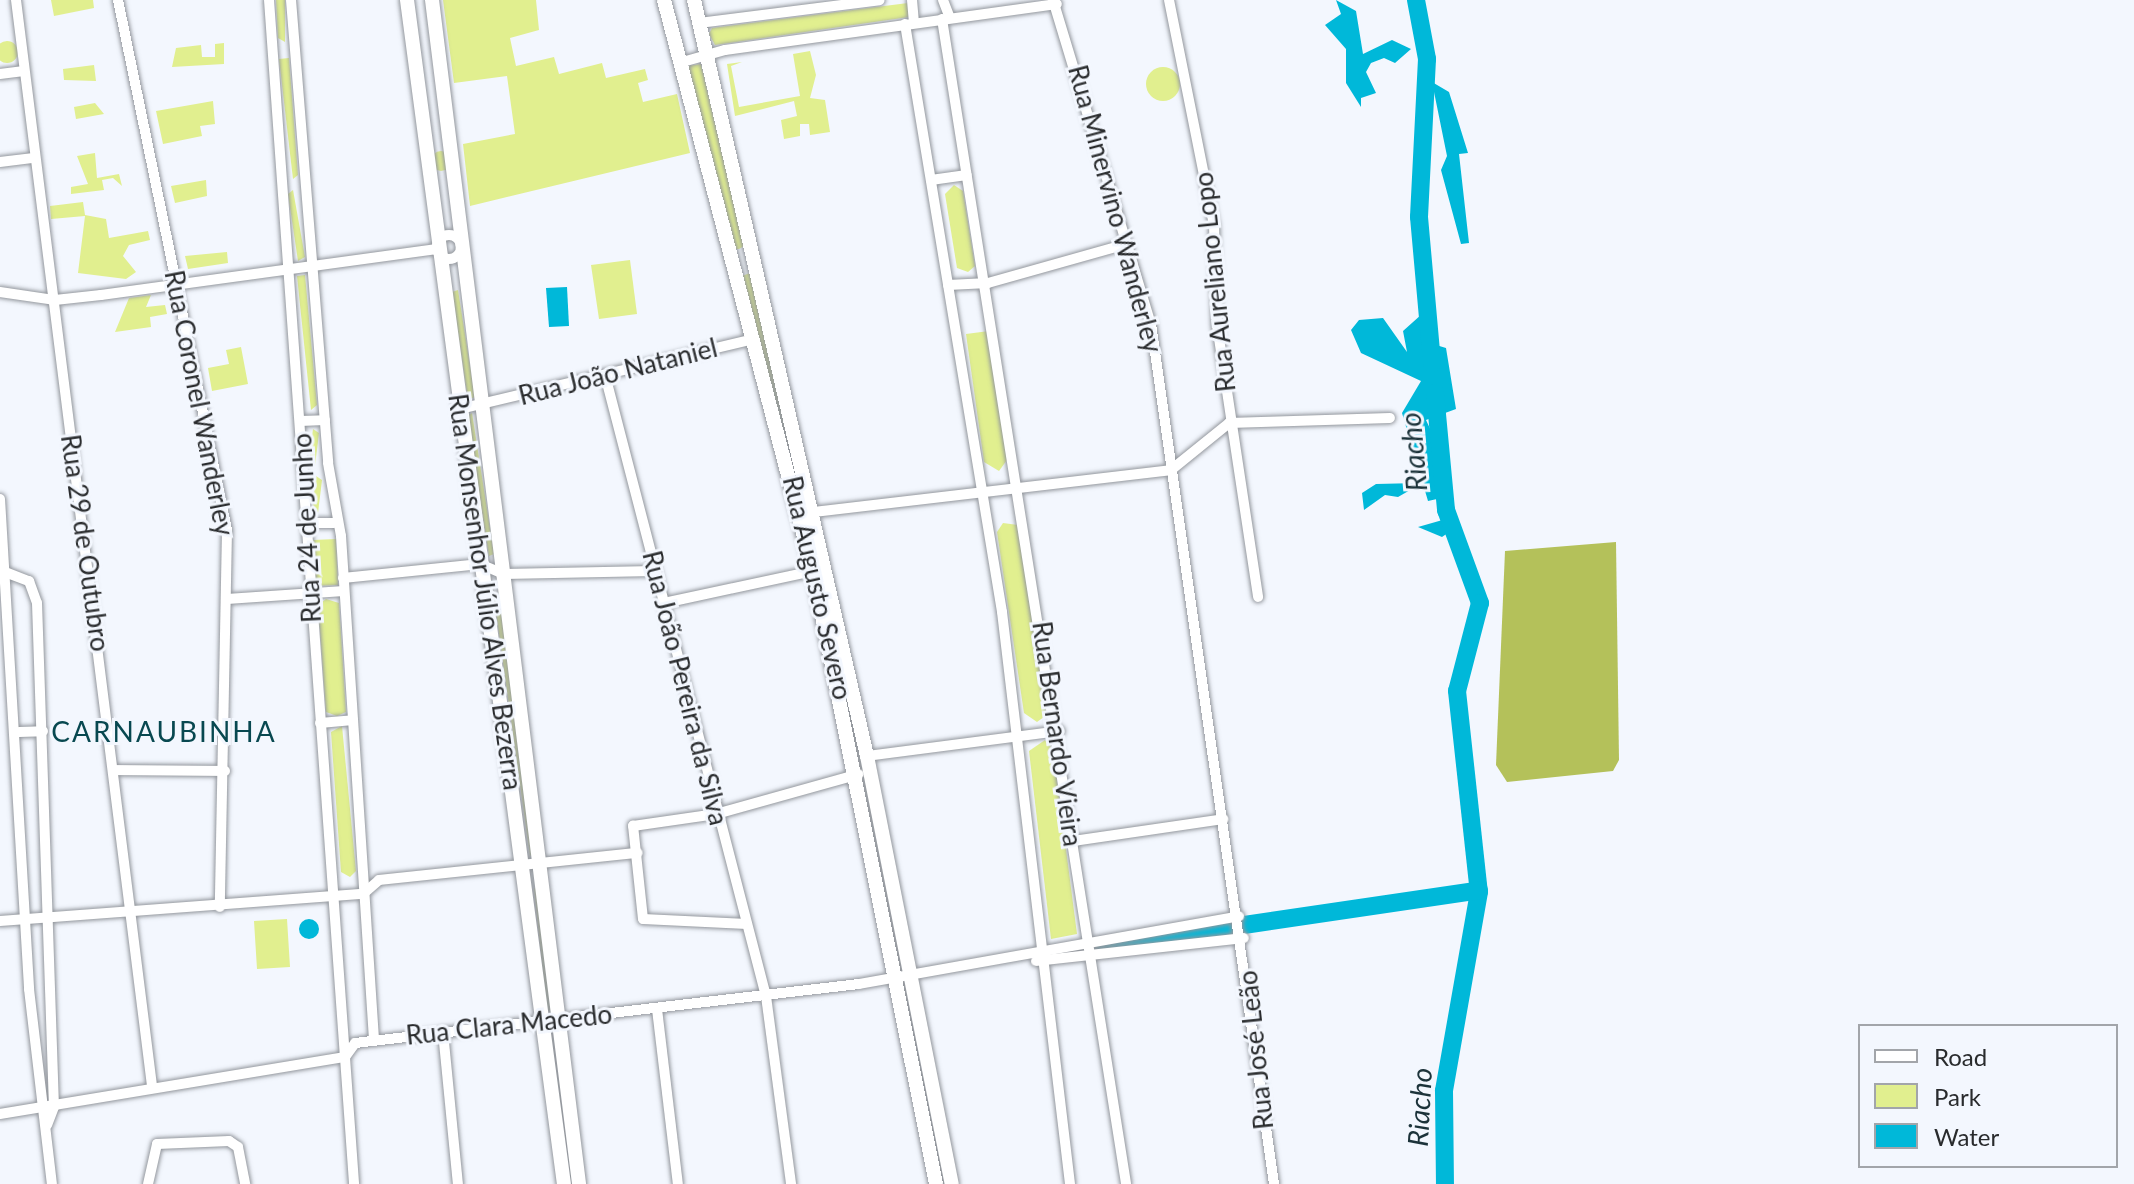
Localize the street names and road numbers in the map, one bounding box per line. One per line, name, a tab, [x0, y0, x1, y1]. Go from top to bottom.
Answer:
street label: Rua Minervino Wanderley	[1062, 62, 1168, 356]
street label: Rua Aureliano Lopo	[1188, 170, 1242, 394]
street label: Rua Coronel Wanderley	[158, 268, 240, 538]
street label: Rua João Nataniel	[515, 332, 721, 412]
street label: Rua Monsenhor Júlio Alves Bezerra	[442, 391, 528, 793]
street label: Rua 24 de Junho	[286, 432, 328, 624]
street label: Rua 29 de Outubro	[54, 433, 116, 653]
street label: Rua Augusto Severo	[776, 473, 858, 703]
street label: Rua João Pereira da Silva	[636, 547, 734, 829]
street label: Rua Bernardo Vieira	[1026, 619, 1088, 849]
street label: Rua José Leão	[1232, 969, 1280, 1131]
street label: Rua Clara Macedo	[404, 999, 614, 1051]

